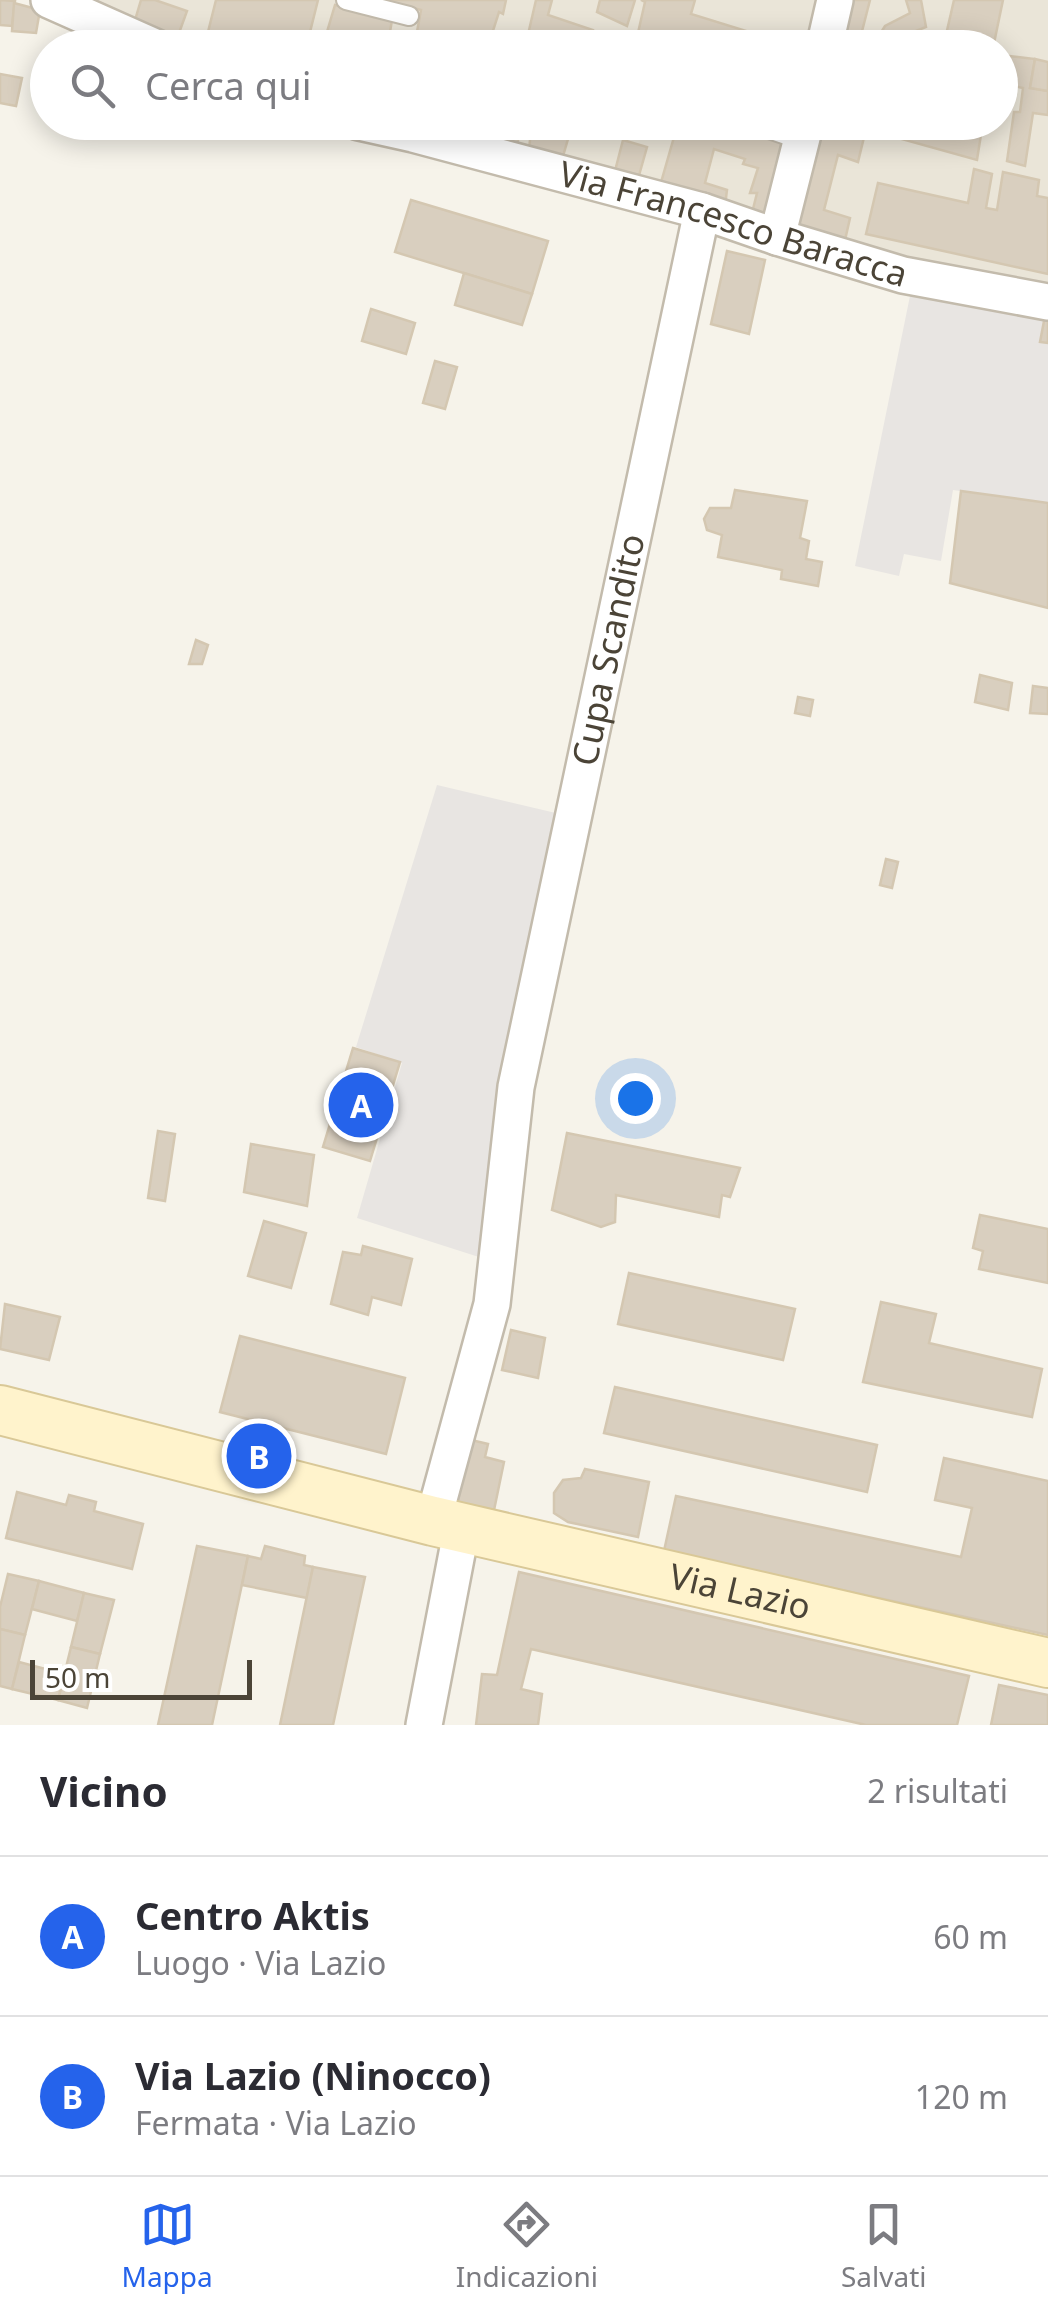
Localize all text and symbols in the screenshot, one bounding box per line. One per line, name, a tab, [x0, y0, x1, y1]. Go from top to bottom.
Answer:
search box	[30, 30, 1018, 140]
icon: search	[65, 58, 120, 113]
text: Cerca qui	[145, 59, 311, 111]
street label: Via Francesco Baracca	[554, 149, 913, 297]
street label: Cupa Scandito	[560, 529, 655, 770]
pin: A	[328, 1068, 394, 1142]
your location	[610, 1073, 661, 1124]
pin: B	[226, 1418, 292, 1494]
street label: Via Lazio	[665, 1551, 815, 1629]
scale bar	[30, 1655, 252, 1700]
text: 50 m	[45, 1658, 111, 1696]
text: Vicino	[40, 1762, 168, 1819]
text: 2 risultati	[867, 1769, 1008, 1812]
text: Centro Aktis	[135, 1889, 370, 1941]
text: A	[61, 1915, 84, 1958]
text: 60 m	[933, 1915, 1008, 1958]
text: Luogo · Via Lazio	[135, 1941, 386, 1984]
text: Via Lazio (Ninocco)	[135, 2049, 491, 2101]
text: B	[62, 2075, 83, 2118]
text: 120 m	[915, 2075, 1008, 2118]
text: Fermata · Via Lazio	[135, 2101, 417, 2144]
tab: Mappa	[121, 2197, 213, 2295]
tab: Indicazioni	[456, 2197, 598, 2295]
tab: Salvati	[841, 2197, 927, 2295]

